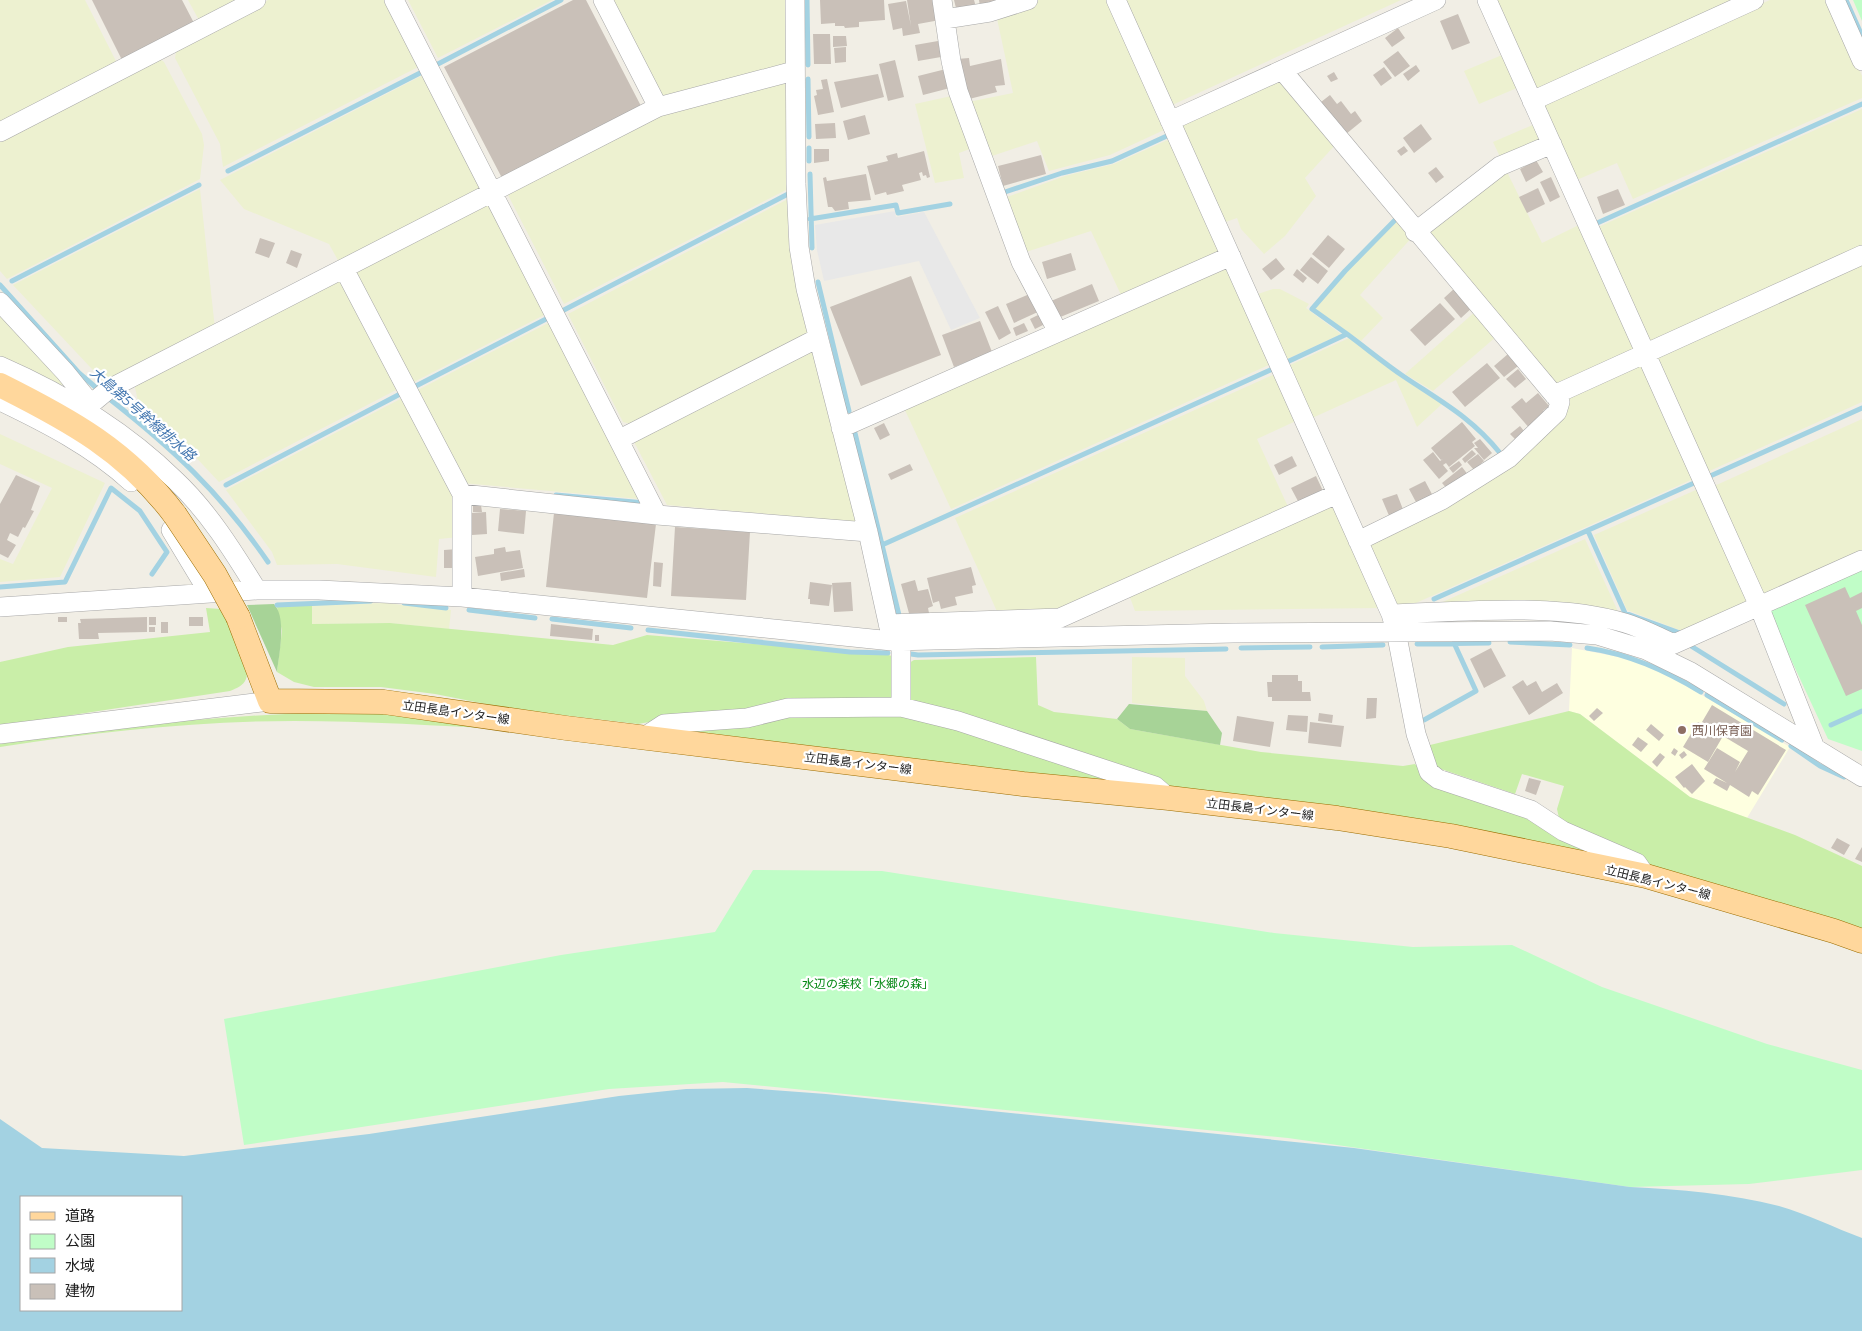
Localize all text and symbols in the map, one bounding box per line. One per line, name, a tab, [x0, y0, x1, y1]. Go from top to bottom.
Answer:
water label: 大島第5号幹線排水路	[87, 363, 200, 465]
street label: 立田長島インター線	[401, 697, 511, 727]
place label: 西川保育園	[1692, 723, 1752, 738]
marker: 西川保育園	[1676, 724, 1688, 736]
street label: 立田長島インター線	[803, 749, 913, 777]
street label: 立田長島インター線	[1205, 795, 1315, 823]
street label: 立田長島インター線	[1604, 862, 1712, 902]
park label: 水辺の楽校「水郷の森」	[802, 976, 934, 991]
legend	[20, 1196, 182, 1311]
text: 道路	[65, 1206, 95, 1225]
text: 公園	[65, 1231, 95, 1250]
text: 水域	[65, 1256, 95, 1275]
text: 建物	[65, 1281, 95, 1300]

